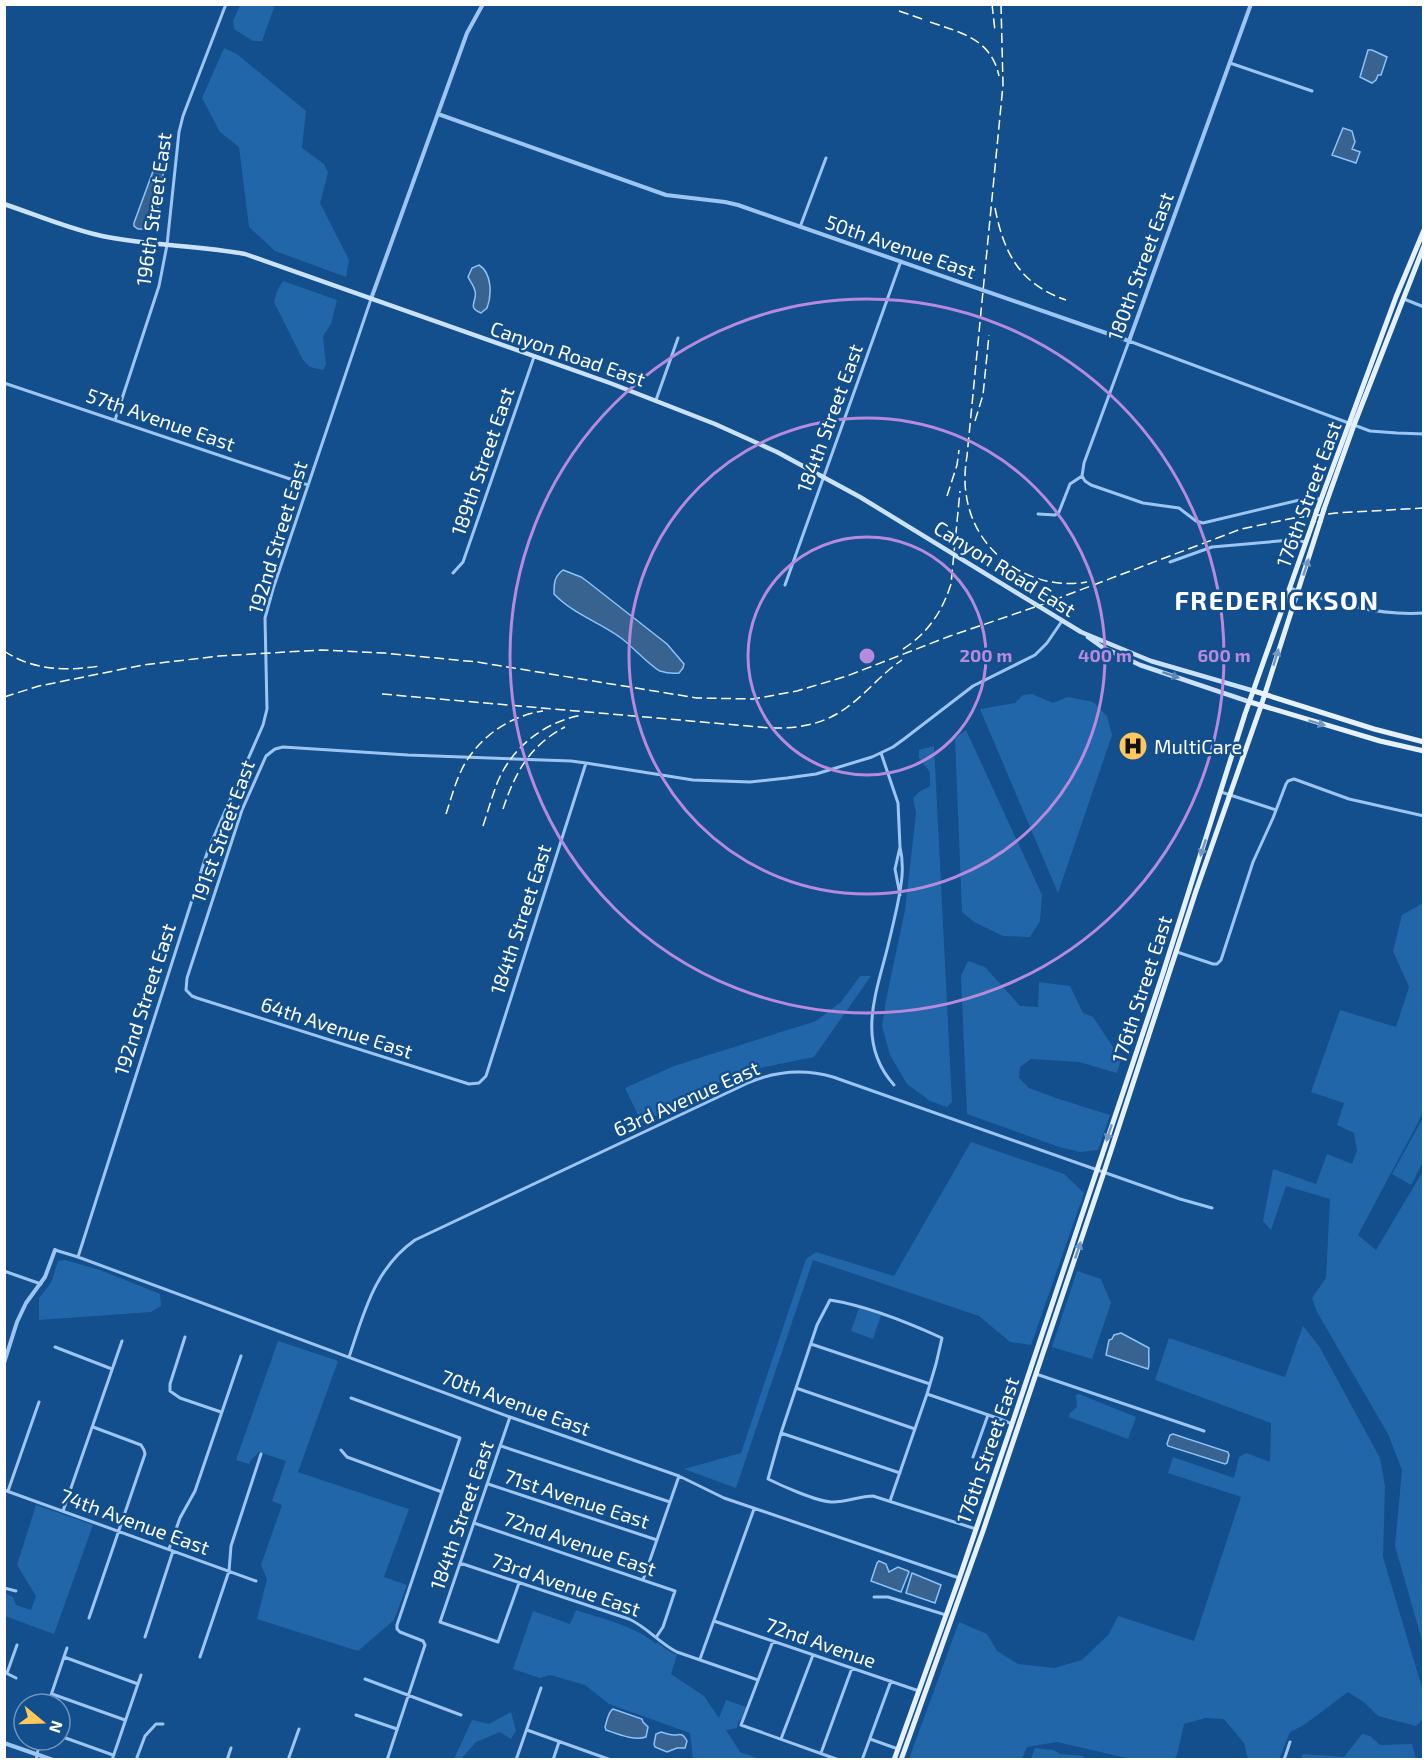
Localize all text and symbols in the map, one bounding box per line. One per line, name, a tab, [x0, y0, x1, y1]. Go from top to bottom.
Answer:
street label: 196th Street East	[130, 130, 176, 287]
street label: 180th Street East	[1102, 188, 1178, 343]
street label: 50th Avenue East	[823, 209, 980, 283]
street label: Canyon Road East	[487, 315, 649, 391]
street label: 184th Street East	[791, 340, 867, 495]
street label: 57th Avenue East	[84, 382, 239, 456]
street label: 189th Street East	[445, 383, 519, 538]
street label: 176th Street East	[1271, 417, 1346, 570]
street label: 192nd Street East	[242, 457, 312, 616]
street label: Canyon Road East	[930, 515, 1081, 621]
one-way arrow	[1301, 558, 1311, 576]
district label: FREDERICKSON	[1174, 584, 1380, 615]
text: 200 m	[960, 644, 1012, 666]
text: 400 m	[1078, 644, 1132, 666]
text: 600 m	[1197, 644, 1251, 666]
centre of rings	[857, 646, 877, 666]
one-way arrow	[1272, 648, 1281, 666]
one-way arrow	[1162, 671, 1180, 681]
one-way arrow	[1308, 719, 1326, 728]
hospital icon: MultiCare	[1117, 730, 1149, 762]
place label: MultiCare	[1154, 734, 1242, 758]
street label: 191st Street East	[185, 756, 259, 905]
one-way arrow	[1198, 839, 1207, 857]
street label: 184th Street East	[484, 841, 556, 997]
street label: 176th Street East	[1106, 912, 1176, 1066]
street label: 192nd Street East	[108, 920, 180, 1078]
street label: 64th Avenue East	[258, 991, 416, 1063]
street label: 63rd Avenue East	[609, 1055, 763, 1141]
one-way arrow	[1104, 1124, 1114, 1142]
one-way arrow	[1074, 1241, 1083, 1259]
street label: 70th Avenue East	[438, 1364, 594, 1440]
street label: 176th Street East	[951, 1373, 1023, 1526]
street label: 184th Street East	[424, 1437, 498, 1593]
street label: 71st Avenue East	[501, 1463, 653, 1533]
street label: 74th Avenue East	[57, 1483, 213, 1559]
street label: 72nd Avenue East	[500, 1506, 660, 1581]
street label: 73rd Avenue East	[488, 1547, 644, 1621]
street label: 72nd Avenue	[762, 1612, 880, 1672]
north arrow	[12, 1692, 72, 1752]
text: N	[46, 1718, 68, 1736]

